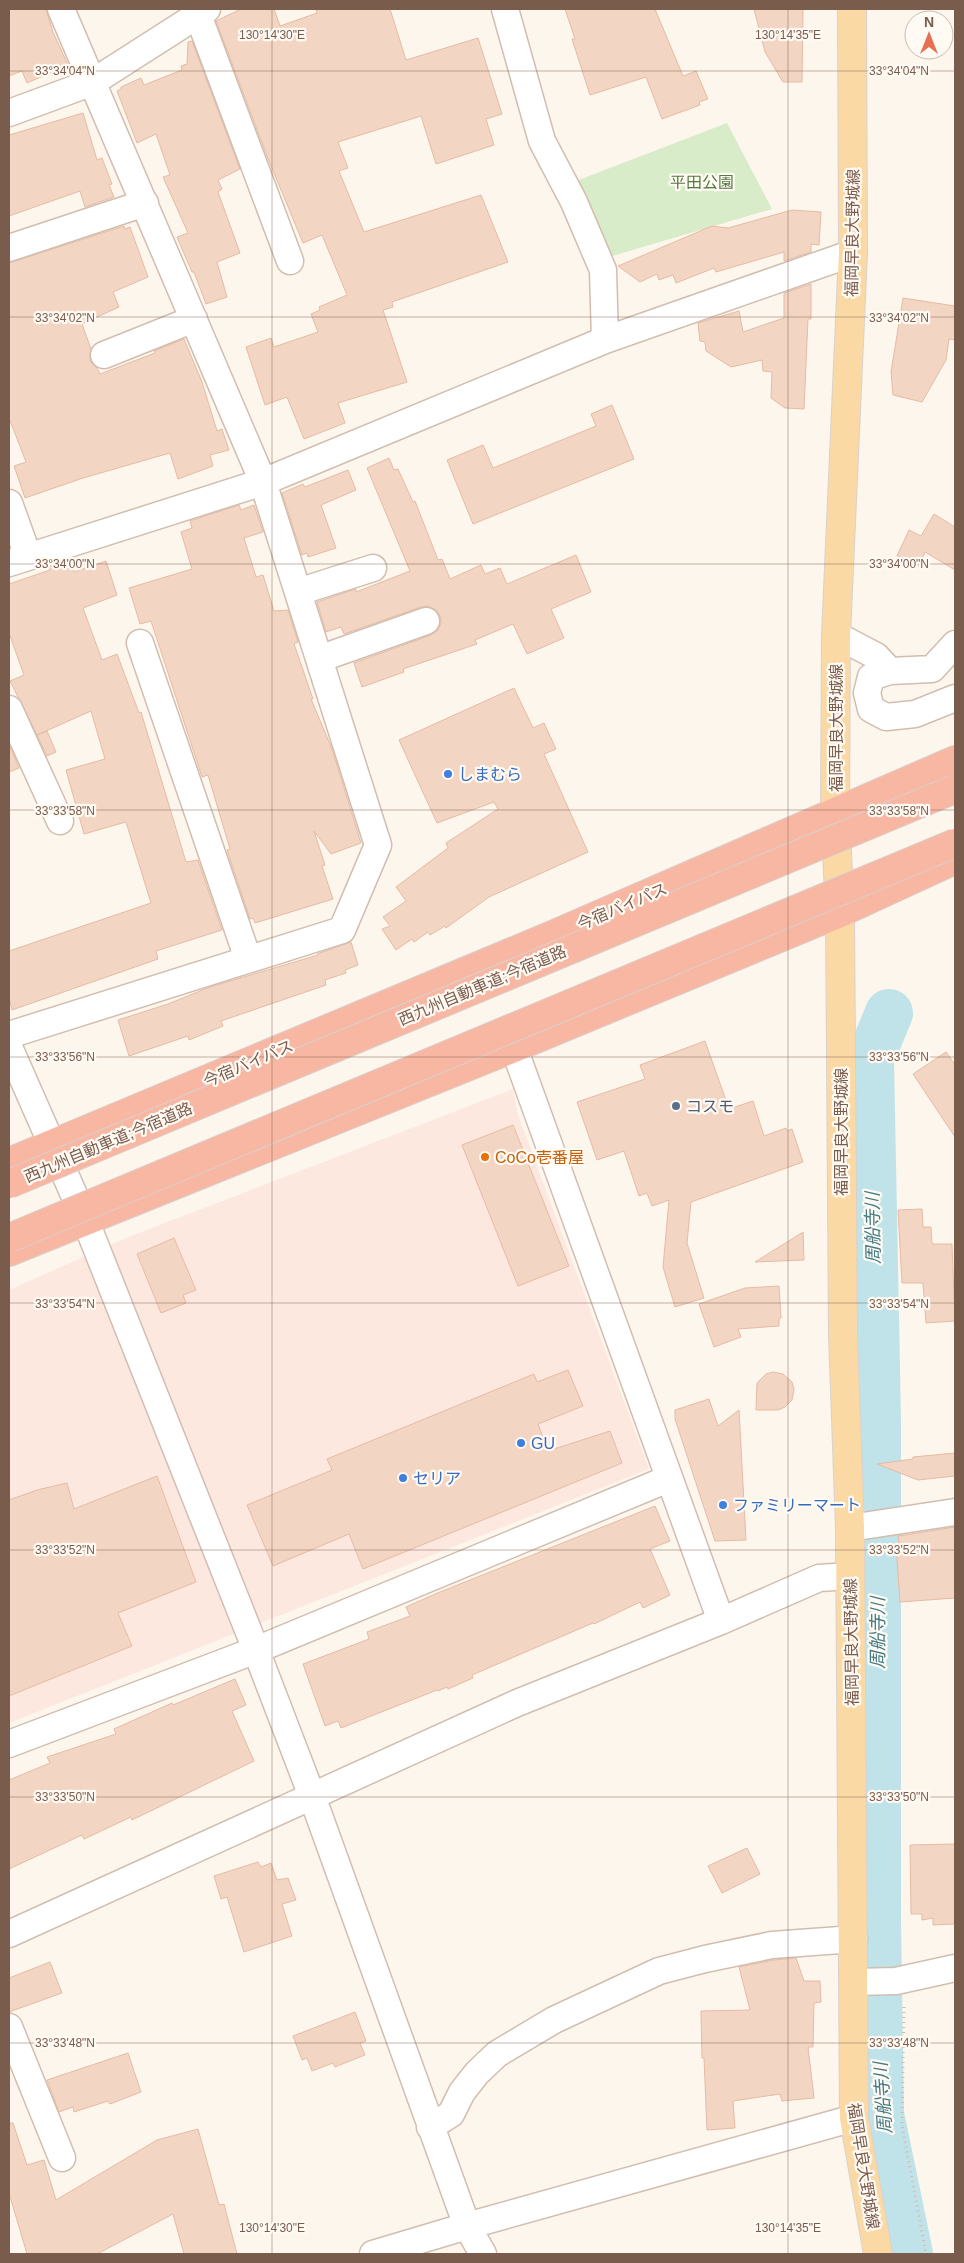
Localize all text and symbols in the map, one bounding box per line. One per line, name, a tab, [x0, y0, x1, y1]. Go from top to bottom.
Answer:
north arrow	[904, 10, 954, 60]
text: N	[924, 14, 934, 30]
text: 130°14'30"E	[239, 28, 305, 42]
text: 130°14'35"E	[755, 28, 821, 42]
text: 33°34'04"N	[35, 64, 95, 78]
text: 33°34'04"N	[869, 64, 929, 78]
street label: 福岡早良大野城線	[843, 169, 862, 297]
park label: 平田公園	[670, 174, 734, 191]
text: 33°34'02"N	[35, 311, 95, 325]
text: 33°34'02"N	[869, 311, 929, 325]
text: 33°34'00"N	[35, 557, 95, 571]
text: 33°34'00"N	[869, 557, 929, 571]
street label: 福岡早良大野城線	[828, 664, 845, 792]
place label: しまむら	[458, 766, 522, 783]
marker: しまむら	[442, 768, 454, 780]
text: 33°33'58"N	[35, 804, 95, 818]
text: 33°33'58"N	[869, 804, 929, 818]
street label: 今宿バイパス	[575, 880, 670, 933]
street label: 西九州自動車道;今宿道路	[396, 942, 569, 1029]
street label: 今宿バイパス	[201, 1037, 296, 1090]
text: 33°33'56"N	[35, 1050, 95, 1064]
text: 33°33'56"N	[869, 1050, 929, 1064]
street label: 福岡早良大野城線	[833, 1068, 850, 1196]
place label: コスモ	[686, 1098, 734, 1115]
street label: 西九州自動車道;今宿道路	[22, 1099, 195, 1186]
marker: コスモ	[670, 1100, 682, 1112]
place label: CoCo壱番屋	[495, 1149, 584, 1166]
marker: CoCo壱番屋	[479, 1151, 491, 1163]
water label: 周船寺川	[862, 1190, 884, 1264]
text: 33°33'54"N	[35, 1297, 95, 1311]
text: 33°33'54"N	[869, 1297, 929, 1311]
place label: GU	[531, 1435, 555, 1452]
marker: GU	[515, 1437, 527, 1449]
place label: セリア	[413, 1470, 461, 1487]
marker: セリア	[397, 1472, 409, 1484]
place label: ファミリーマート	[733, 1497, 861, 1514]
marker: ファミリーマート	[717, 1499, 729, 1511]
text: 33°33'52"N	[35, 1543, 95, 1557]
text: 33°33'52"N	[869, 1543, 929, 1557]
street label: 福岡早良大野城線	[842, 1578, 861, 1706]
water label: 周船寺川	[868, 1595, 888, 1669]
text: 33°33'50"N	[35, 1790, 95, 1804]
text: 33°33'50"N	[869, 1790, 929, 1804]
text: 33°33'48"N	[35, 2036, 95, 2050]
text: 33°33'48"N	[869, 2036, 929, 2050]
water label: 周船寺川	[870, 2059, 895, 2135]
street label: 福岡早良大野城線	[845, 2102, 882, 2231]
text: 130°14'30"E	[239, 2221, 305, 2235]
text: 130°14'35"E	[755, 2221, 821, 2235]

